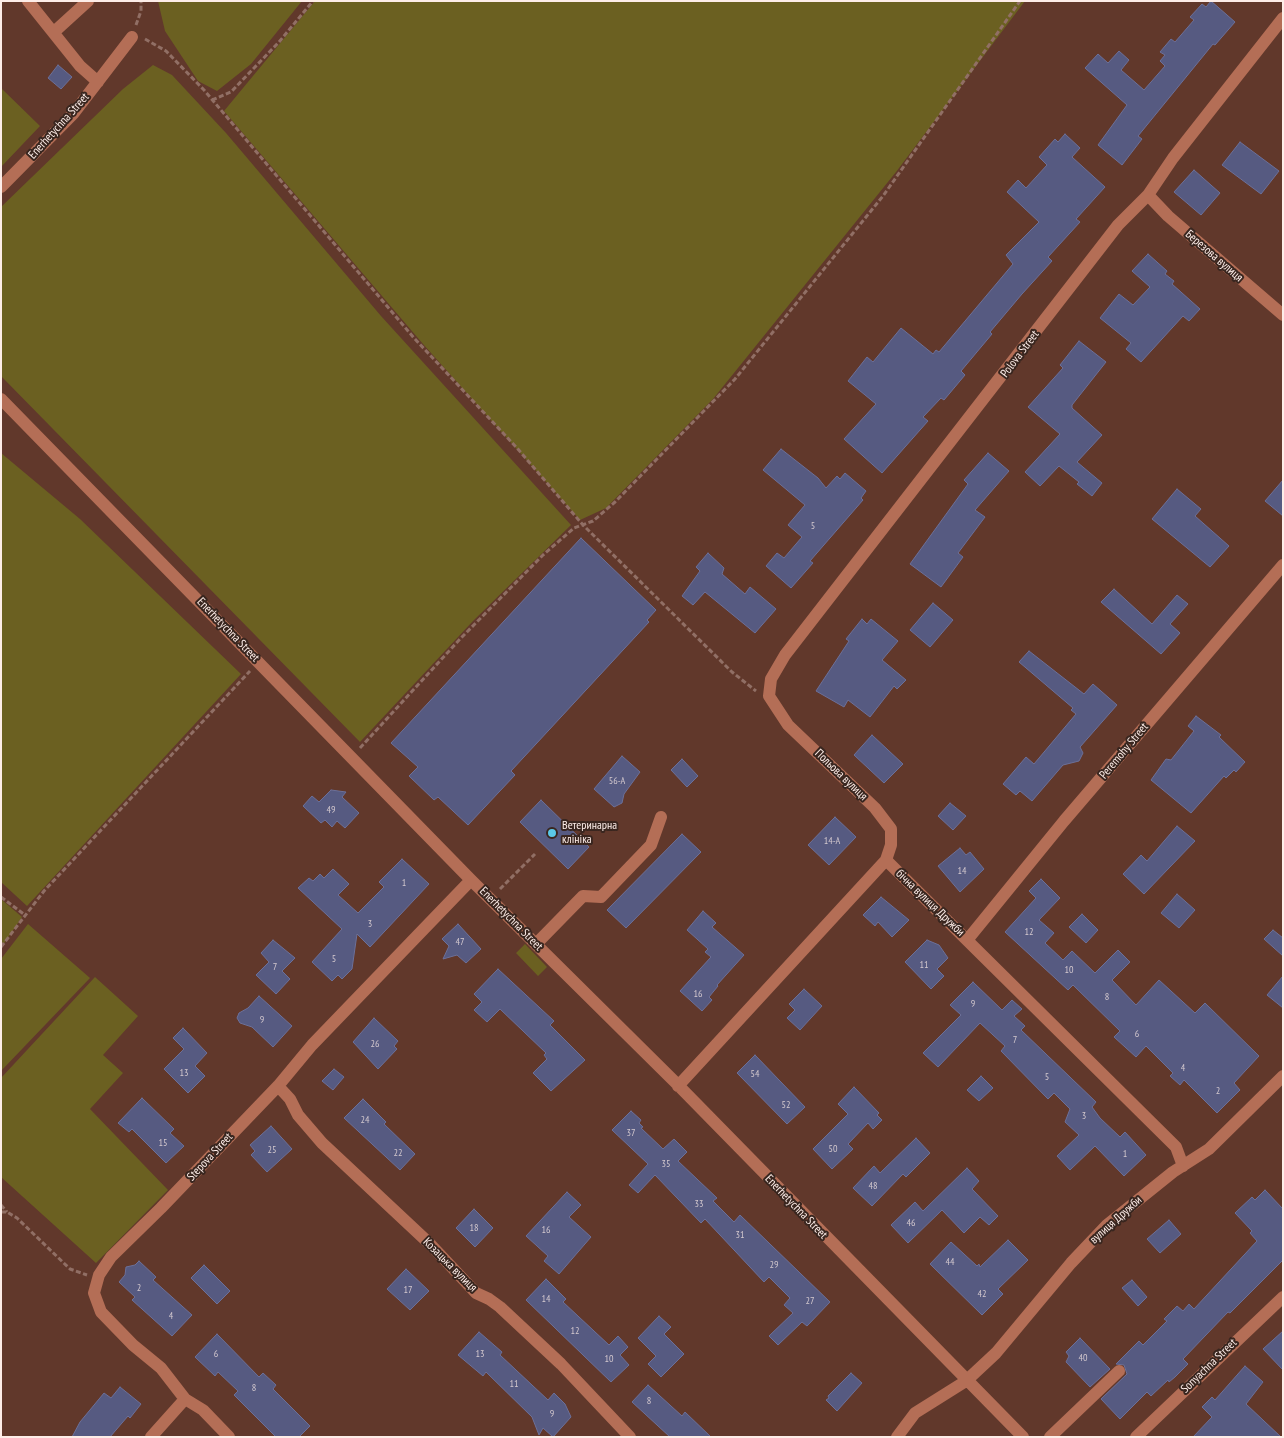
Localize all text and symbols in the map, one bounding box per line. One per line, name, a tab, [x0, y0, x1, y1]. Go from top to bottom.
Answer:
street label: Enerhetychna Street	[26, 90, 92, 162]
street label: Березова вулиця	[1182, 227, 1246, 285]
street label: Polova Street	[998, 328, 1042, 380]
house number: 5	[811, 520, 815, 532]
street label: Enerhetychna Street	[194, 595, 262, 665]
street label: Peremohy Street	[1096, 720, 1152, 782]
street label: Польова вулиця	[812, 746, 870, 804]
house number: 56-А	[609, 775, 625, 787]
house number: 49	[327, 804, 335, 816]
place label: Ветеринарна клініка	[562, 819, 617, 847]
marker: Ветеринарна клініка	[546, 827, 558, 839]
house number: 14-А	[824, 835, 840, 847]
house number: 14	[958, 865, 966, 877]
street label: бічна вулиця Дружби	[893, 867, 967, 939]
house number: 1	[402, 877, 406, 889]
street label: Enerhetychna Street	[476, 884, 546, 954]
house number: 3	[368, 918, 372, 930]
house number: 12	[1025, 926, 1033, 938]
house number: 47	[456, 936, 464, 948]
house number: 5	[332, 953, 336, 965]
house number: 11	[920, 959, 928, 971]
house number: 7	[273, 961, 277, 973]
house number: 10	[1065, 964, 1073, 976]
house number: 16	[694, 988, 702, 1000]
house number: 8	[1105, 991, 1109, 1003]
house number: 9	[971, 998, 975, 1010]
house number: 9	[260, 1014, 264, 1026]
house number: 6	[1135, 1028, 1139, 1040]
house number: 7	[1013, 1034, 1017, 1046]
house number: 26	[371, 1038, 379, 1050]
house number: 4	[1181, 1062, 1185, 1074]
house number: 13	[180, 1067, 188, 1079]
house number: 54	[751, 1068, 759, 1080]
house number: 5	[1045, 1071, 1049, 1083]
house number: 2	[1216, 1085, 1220, 1097]
house number: 52	[782, 1099, 790, 1111]
house number: 3	[1082, 1110, 1086, 1122]
house number: 24	[361, 1114, 369, 1126]
house number: 37	[627, 1127, 635, 1139]
street label: Stepova Street	[184, 1130, 236, 1184]
house number: 15	[159, 1137, 167, 1149]
house number: 50	[829, 1143, 837, 1155]
house number: 25	[268, 1144, 276, 1156]
house number: 22	[394, 1147, 402, 1159]
house number: 1	[1123, 1148, 1127, 1160]
house number: 35	[662, 1158, 670, 1170]
street label: Enerhetychna Street	[762, 1172, 830, 1242]
house number: 48	[869, 1180, 877, 1192]
street label: вулиця Дружби	[1087, 1193, 1145, 1247]
house number: 33	[695, 1198, 703, 1210]
house number: 46	[907, 1217, 915, 1229]
house number: 18	[470, 1222, 478, 1234]
house number: 16	[542, 1224, 550, 1236]
house number: 31	[736, 1229, 744, 1241]
street label: Козацька вулиця	[420, 1235, 480, 1295]
house number: 44	[946, 1256, 954, 1268]
house number: 29	[770, 1259, 778, 1271]
house number: 2	[137, 1282, 141, 1294]
house number: 17	[404, 1284, 412, 1296]
house number: 42	[978, 1288, 986, 1300]
house number: 14	[542, 1293, 550, 1305]
house number: 27	[806, 1295, 814, 1307]
house number: 4	[169, 1310, 173, 1322]
house number: 12	[571, 1325, 579, 1337]
street label: Sonyachna Street	[1178, 1336, 1240, 1396]
house number: 6	[214, 1348, 218, 1360]
house number: 13	[476, 1348, 484, 1360]
house number: 40	[1079, 1352, 1087, 1364]
house number: 10	[605, 1353, 613, 1365]
house number: 11	[510, 1378, 518, 1390]
house number: 8	[252, 1382, 256, 1394]
house number: 8	[647, 1395, 651, 1407]
house number: 9	[550, 1408, 554, 1420]

